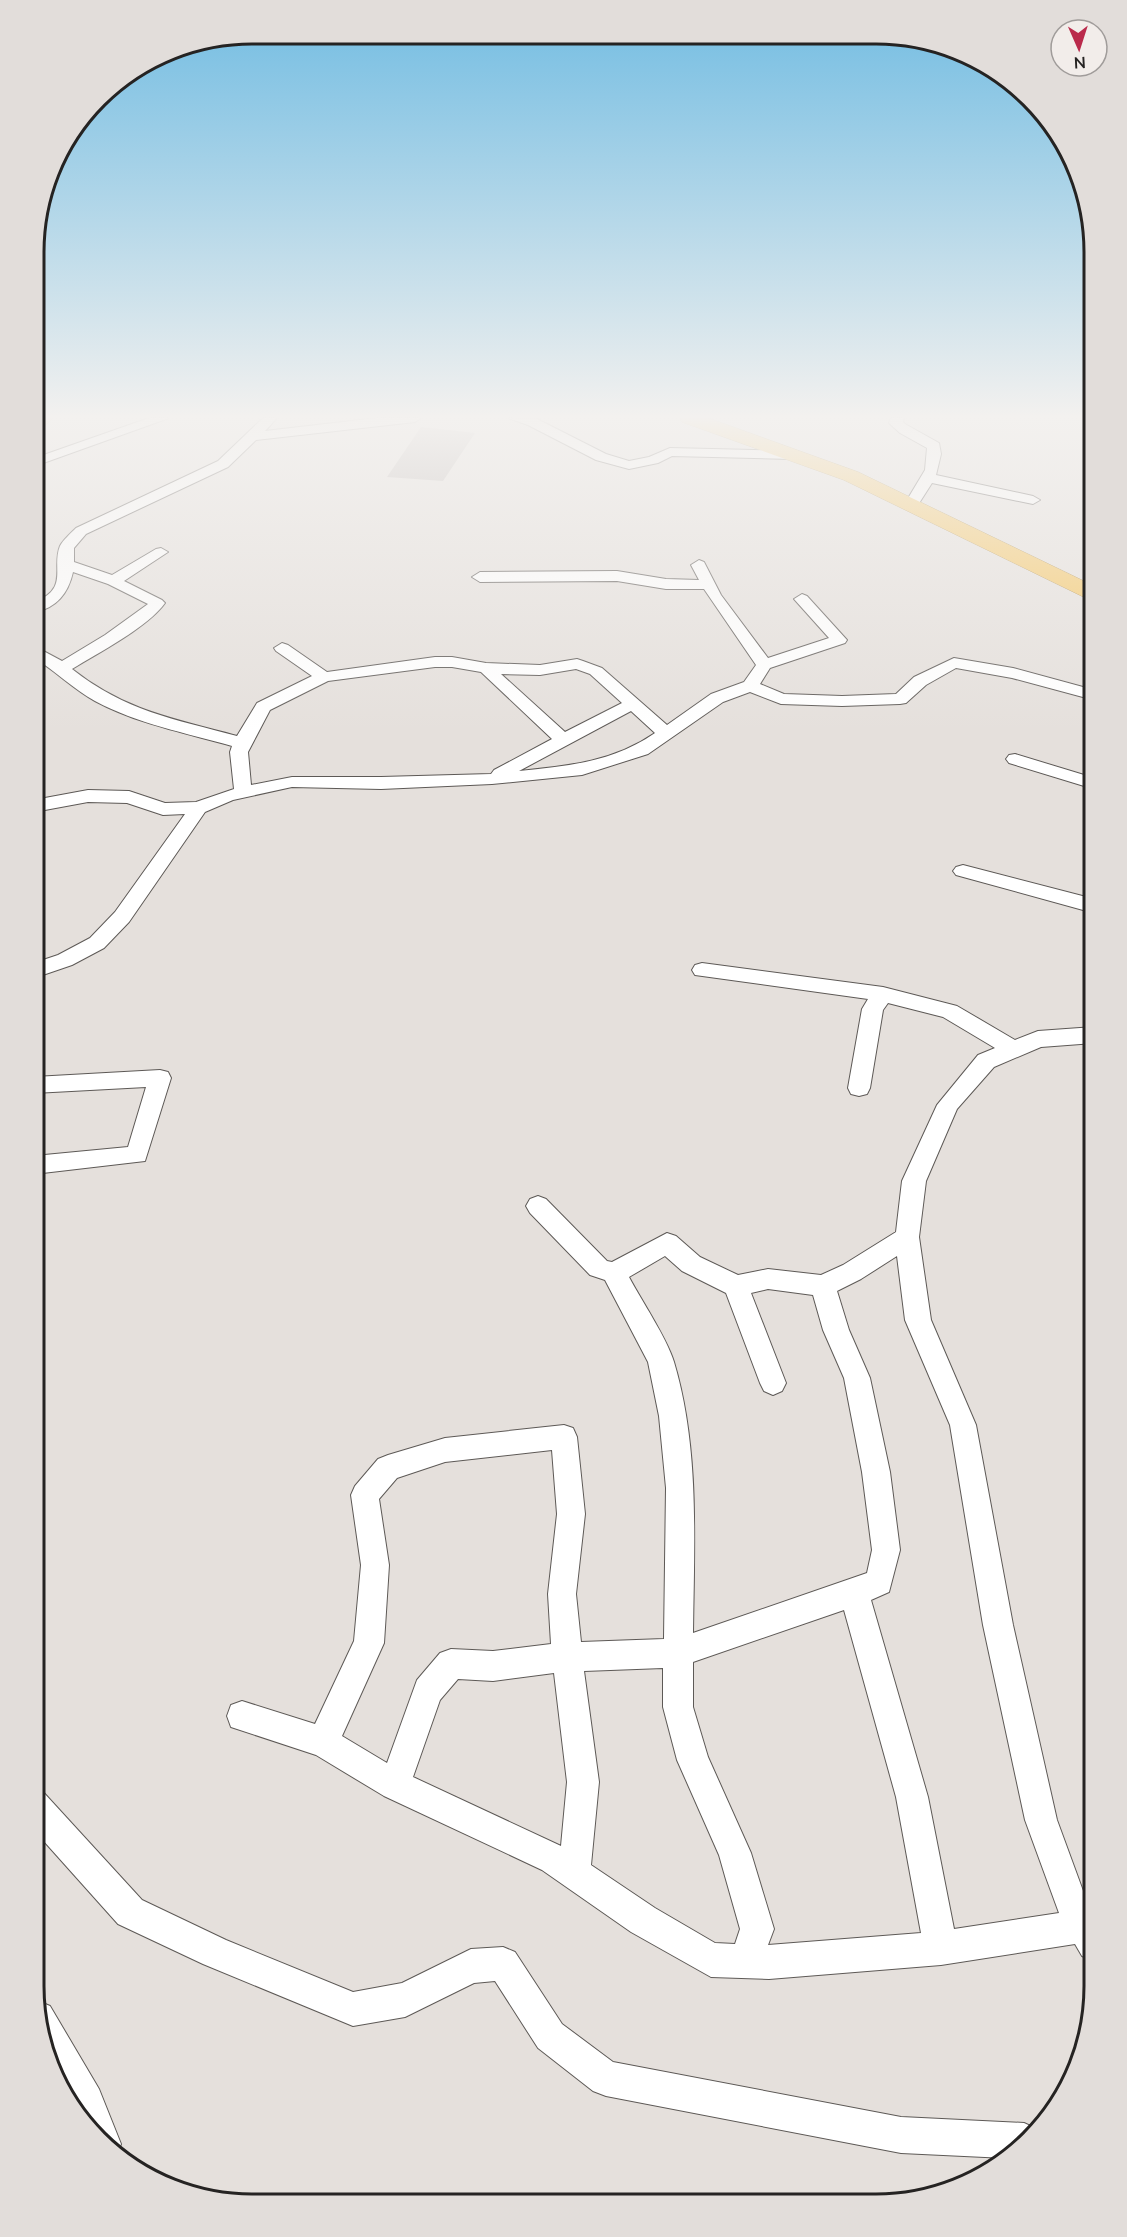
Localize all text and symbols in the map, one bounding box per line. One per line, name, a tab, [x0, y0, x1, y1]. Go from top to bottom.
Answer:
north arrow	[1049, 18, 1109, 78]
text: N	[1073, 51, 1086, 73]

